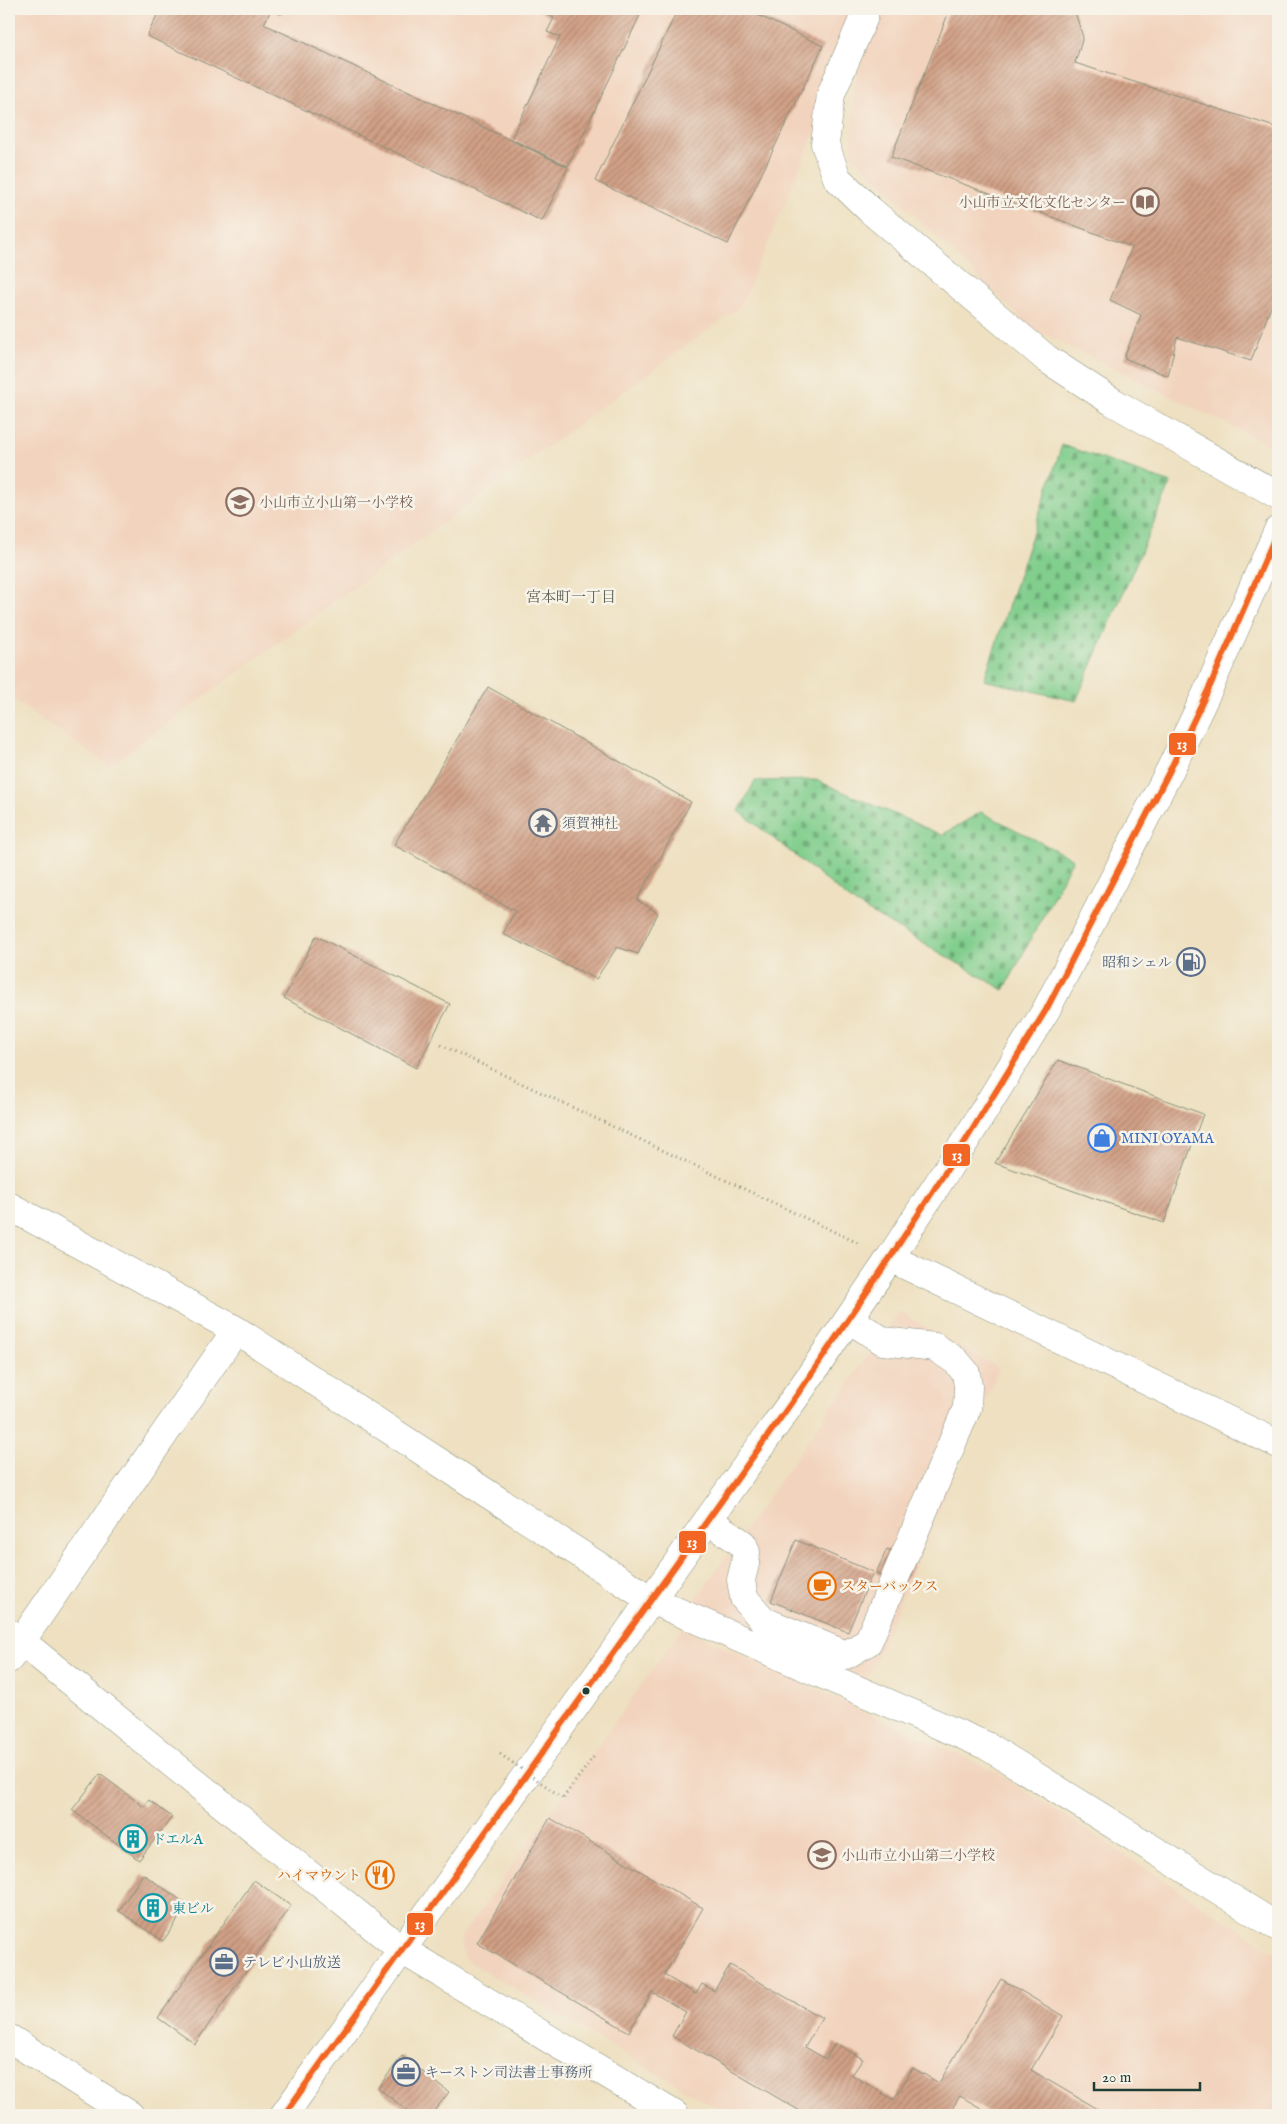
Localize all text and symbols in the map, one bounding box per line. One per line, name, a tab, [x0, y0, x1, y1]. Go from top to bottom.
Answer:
library icon: 小山市立文化文化センター	[1130, 187, 1160, 217]
place label: 小山市立文化文化センター	[959, 194, 1126, 212]
school or university icon: 小山市立小山第一小学校	[225, 487, 255, 517]
place label: 小山市立小山第一小学校	[259, 494, 413, 512]
district label: 宮本町一丁目	[526, 588, 616, 607]
line badge: 13	[1168, 732, 1197, 756]
text: 13	[1177, 736, 1187, 754]
temple icon: 須賀神社	[528, 808, 558, 838]
place label: 須賀神社	[562, 815, 618, 833]
fuel station icon: 昭和シェル	[1176, 947, 1206, 977]
place label: 昭和シェル	[1102, 954, 1172, 972]
shop icon: MINI OYAMA	[1087, 1123, 1117, 1153]
place label: MINI OYAMA	[1121, 1130, 1214, 1148]
line badge: 13	[942, 1143, 971, 1167]
text: 13	[952, 1147, 962, 1165]
line badge: 13	[678, 1530, 707, 1554]
text: 13	[687, 1534, 697, 1552]
cafe icon: スターバックス	[807, 1571, 837, 1601]
place label: スターバックス	[841, 1578, 938, 1596]
unlabelled marker	[581, 1686, 591, 1696]
building icon: ドエルA	[118, 1824, 148, 1854]
place label: ドエルA	[152, 1831, 203, 1849]
school or university icon: 小山市立小山第二小学校	[807, 1840, 837, 1870]
place label: 小山市立小山第二小学校	[841, 1847, 995, 1865]
restaurant icon: ハイマウント	[365, 1860, 395, 1890]
place label: ハイマウント	[277, 1867, 361, 1885]
building icon: 東ビル	[138, 1893, 168, 1923]
place label: 東ビル	[172, 1900, 214, 1918]
line badge: 13	[406, 1912, 434, 1936]
text: 13	[415, 1916, 425, 1934]
office icon: テレビ小山放送	[209, 1947, 239, 1977]
place label: テレビ小山放送	[243, 1954, 341, 1972]
office icon: キーストン司法書士事務所	[391, 2057, 421, 2087]
scale bar	[1094, 2059, 1201, 2091]
place label: キーストン司法書士事務所	[425, 2064, 592, 2082]
text: 20 m	[1102, 2068, 1132, 2087]

